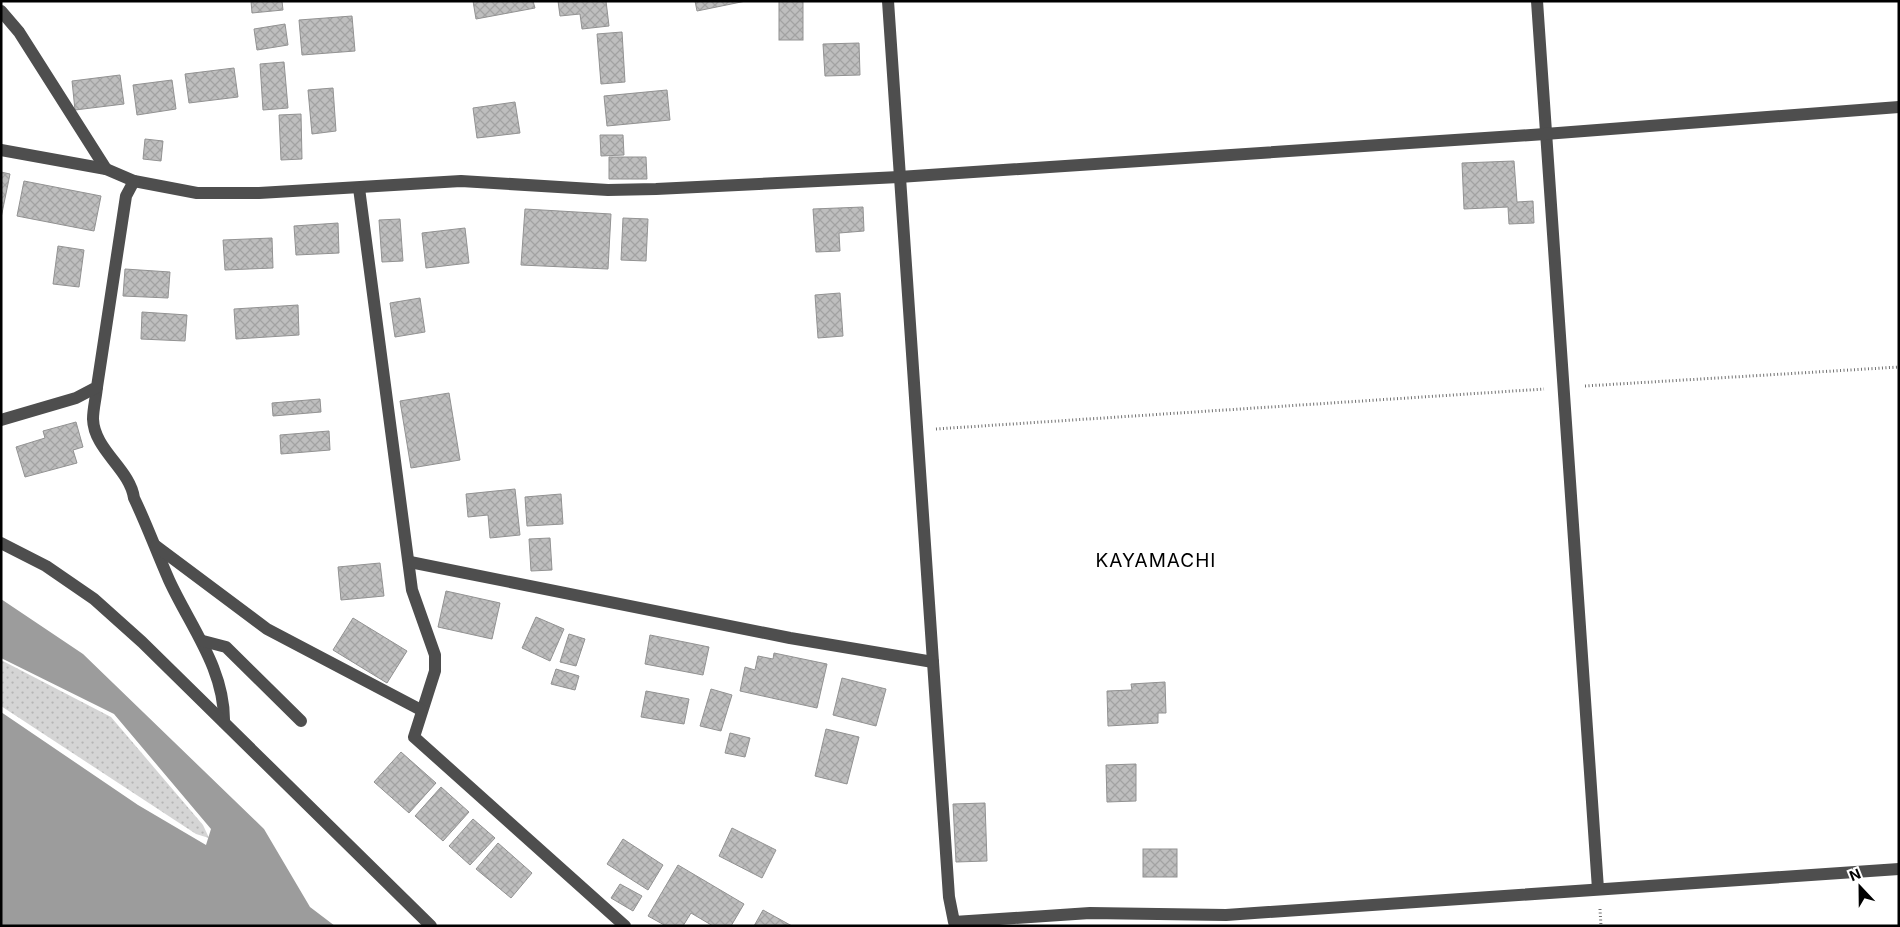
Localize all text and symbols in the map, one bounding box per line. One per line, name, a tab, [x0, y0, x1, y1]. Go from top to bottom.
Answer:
district label: KAYAMACHI	[1096, 549, 1216, 572]
north arrow	[1835, 862, 1885, 912]
text: N	[1847, 865, 1863, 884]

